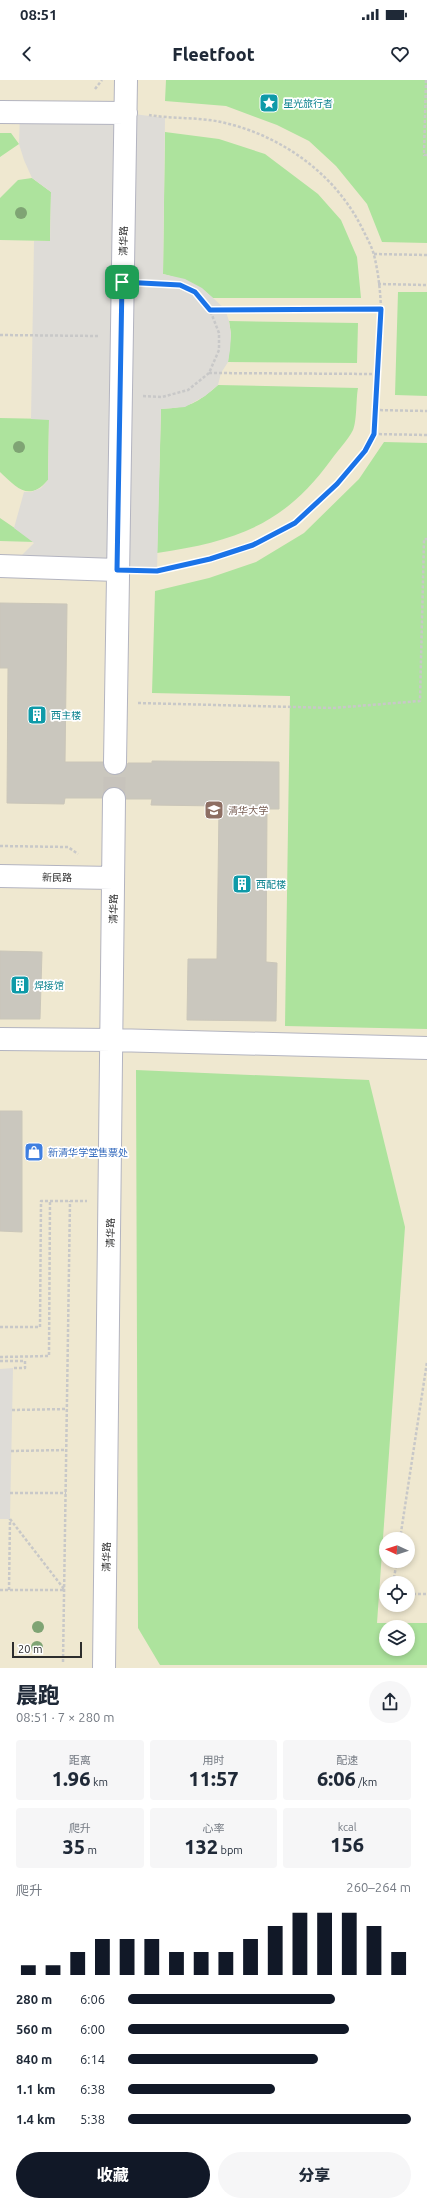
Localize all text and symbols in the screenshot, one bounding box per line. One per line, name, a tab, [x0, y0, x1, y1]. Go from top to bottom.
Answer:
text: 08:51	[20, 6, 58, 23]
icon: back	[16, 43, 38, 65]
icon: heart	[389, 43, 411, 65]
text: Fleetfoot	[172, 44, 255, 64]
place icon: 星光旅行者	[258, 92, 280, 114]
place label: 星光旅行者	[283, 98, 333, 109]
street label: 清华路	[118, 226, 129, 256]
pin	[105, 265, 139, 299]
icon: arrive	[111, 271, 133, 293]
building icon: 西主楼	[26, 704, 48, 726]
place label: 西主楼	[51, 710, 81, 721]
school or university icon: 清华大学	[203, 799, 225, 821]
place label: 清华大学	[228, 805, 268, 816]
street label: 新民路	[42, 872, 72, 883]
building icon: 西配楼	[231, 873, 253, 895]
place label: 西配楼	[256, 879, 286, 890]
street label: 清华路	[108, 894, 119, 924]
building icon: 焊接馆	[9, 974, 31, 996]
place label: 焊接馆	[34, 980, 64, 991]
shop icon: 新清华学堂售票处	[23, 1141, 45, 1163]
place label: 新清华学堂售票处	[48, 1147, 128, 1158]
street label: 清华路	[105, 1218, 116, 1248]
north arrow	[379, 1532, 415, 1568]
map controls	[379, 1532, 415, 1656]
street label: 清华路	[101, 1542, 112, 1572]
button: locate	[379, 1576, 415, 1612]
button: layers	[379, 1620, 415, 1656]
scale bar	[12, 1640, 82, 1659]
text: 20 m	[18, 1643, 42, 1655]
button: share	[369, 1681, 411, 1723]
text: 晨跑	[16, 1682, 60, 1707]
text: 08:51 · 7 × 280 m	[16, 1710, 115, 1724]
text: 距离	[69, 1754, 91, 1766]
text: 用时	[202, 1754, 224, 1766]
text: 配速	[336, 1754, 358, 1766]
text: 1.96	[52, 1767, 90, 1790]
text: 11:57	[188, 1767, 239, 1790]
text: 6:06	[317, 1767, 356, 1790]
text: km	[90, 1776, 108, 1788]
text: /km	[356, 1776, 377, 1788]
text: kcal	[338, 1821, 357, 1833]
text: 爬升	[69, 1822, 91, 1834]
text: 心率	[202, 1822, 224, 1834]
text: 156	[330, 1833, 364, 1856]
text: 35	[63, 1835, 85, 1858]
text: 132	[184, 1835, 218, 1858]
text: m	[85, 1844, 97, 1856]
text: bpm	[218, 1844, 243, 1856]
text: 260–264 m	[346, 1880, 411, 1894]
text: 爬升	[16, 1883, 42, 1897]
text: 280 m	[16, 1992, 52, 2006]
text: 6:06	[80, 1992, 105, 2006]
text: 560 m	[16, 2022, 52, 2036]
text: 6:00	[80, 2022, 105, 2036]
text: 840 m	[16, 2052, 52, 2066]
text: 6:14	[80, 2052, 105, 2066]
text: 1.1 km	[16, 2082, 55, 2096]
text: 6:38	[80, 2082, 105, 2096]
text: 1.4 km	[16, 2112, 55, 2126]
text: 5:38	[80, 2112, 105, 2126]
button: 收藏	[16, 2152, 210, 2198]
button: 分享	[218, 2152, 411, 2198]

